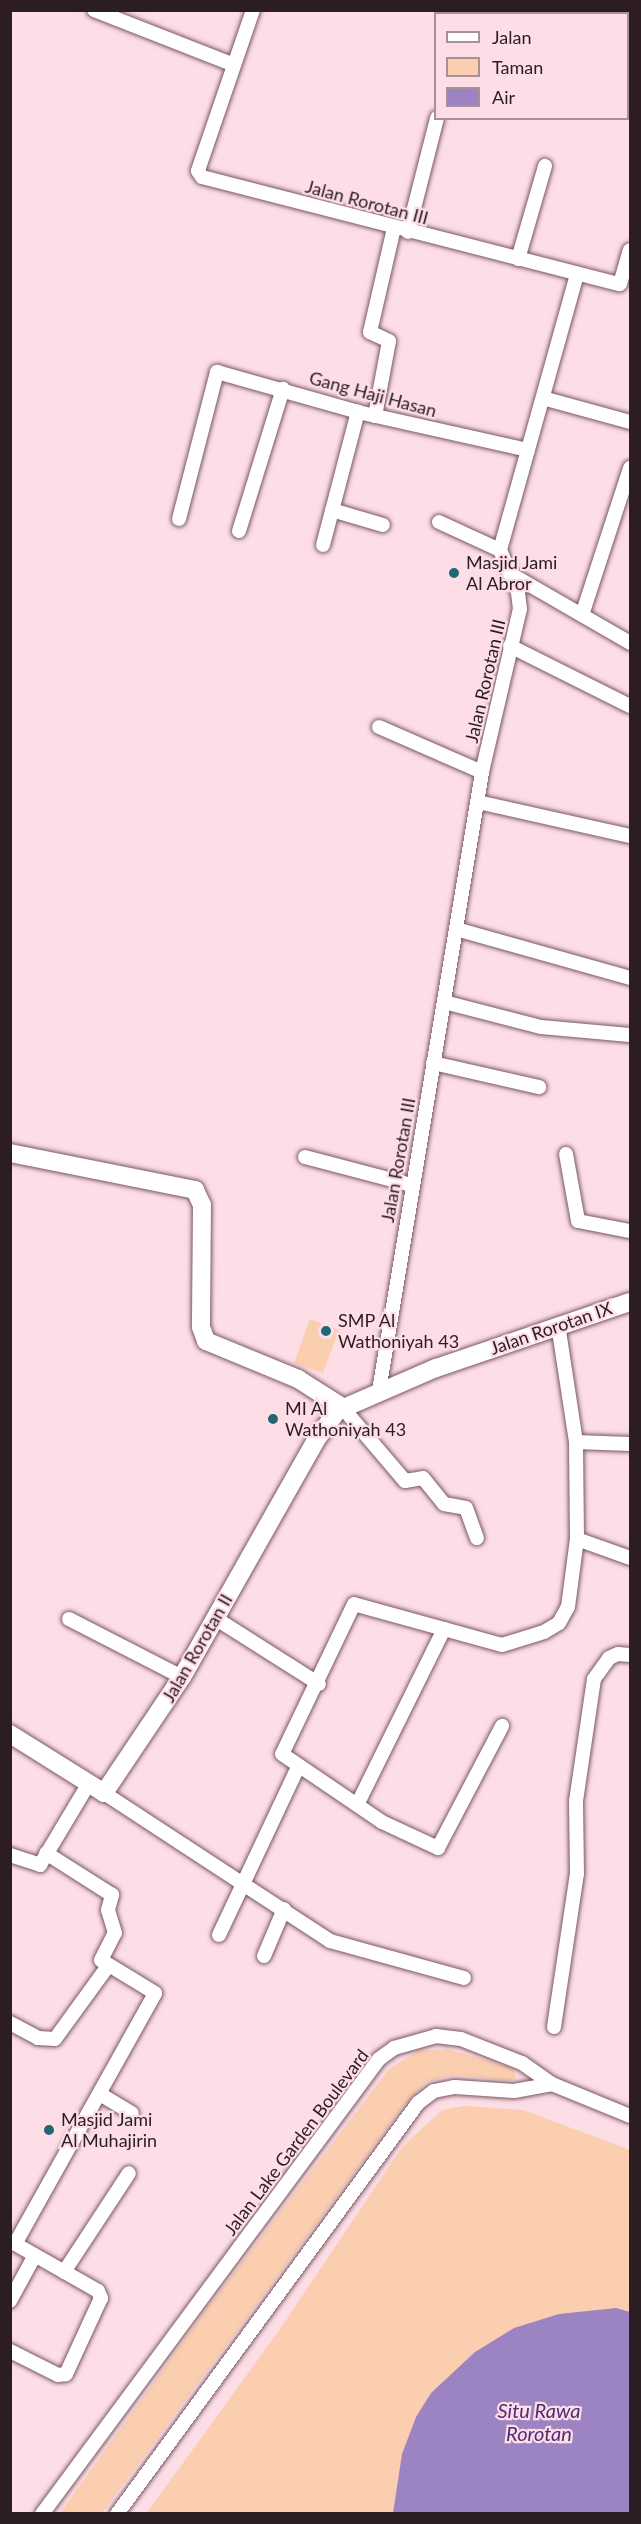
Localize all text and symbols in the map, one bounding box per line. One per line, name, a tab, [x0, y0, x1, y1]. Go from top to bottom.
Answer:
legend	[434, 12, 629, 120]
text: Jalan	[492, 26, 531, 48]
text: Taman	[492, 56, 543, 78]
text: Air	[492, 86, 515, 108]
street label: Jalan Rorotan III	[303, 175, 431, 229]
street label: Gang Haji Hasan	[307, 367, 439, 421]
place label: Masjid Jami Al Abror	[466, 552, 558, 594]
marker: Masjid Jami Al Abror	[447, 566, 461, 580]
street label: Jalan Rorotan III	[460, 617, 510, 745]
street label: Jalan Rorotan III	[376, 1096, 420, 1224]
street label: Jalan Rorotan IX	[487, 1297, 615, 1359]
place label: SMP Al Wathoniyah 43	[338, 1310, 459, 1352]
marker: SMP Al Wathoniyah 43	[319, 1324, 333, 1338]
place label: MI Al Wathoniyah 43	[285, 1398, 406, 1440]
marker: MI Al Wathoniyah 43	[266, 1412, 280, 1426]
street label: Jalan Rorotan II	[157, 1590, 237, 1706]
street label: Jalan Lake Garden Boulevard	[219, 2045, 373, 2239]
place label: Masjid Jami Al Muhajirin	[61, 2109, 157, 2152]
marker: Masjid Jami Al Muhajirin	[42, 2123, 56, 2137]
water label: Situ Rawa Rorotan	[498, 2398, 580, 2445]

